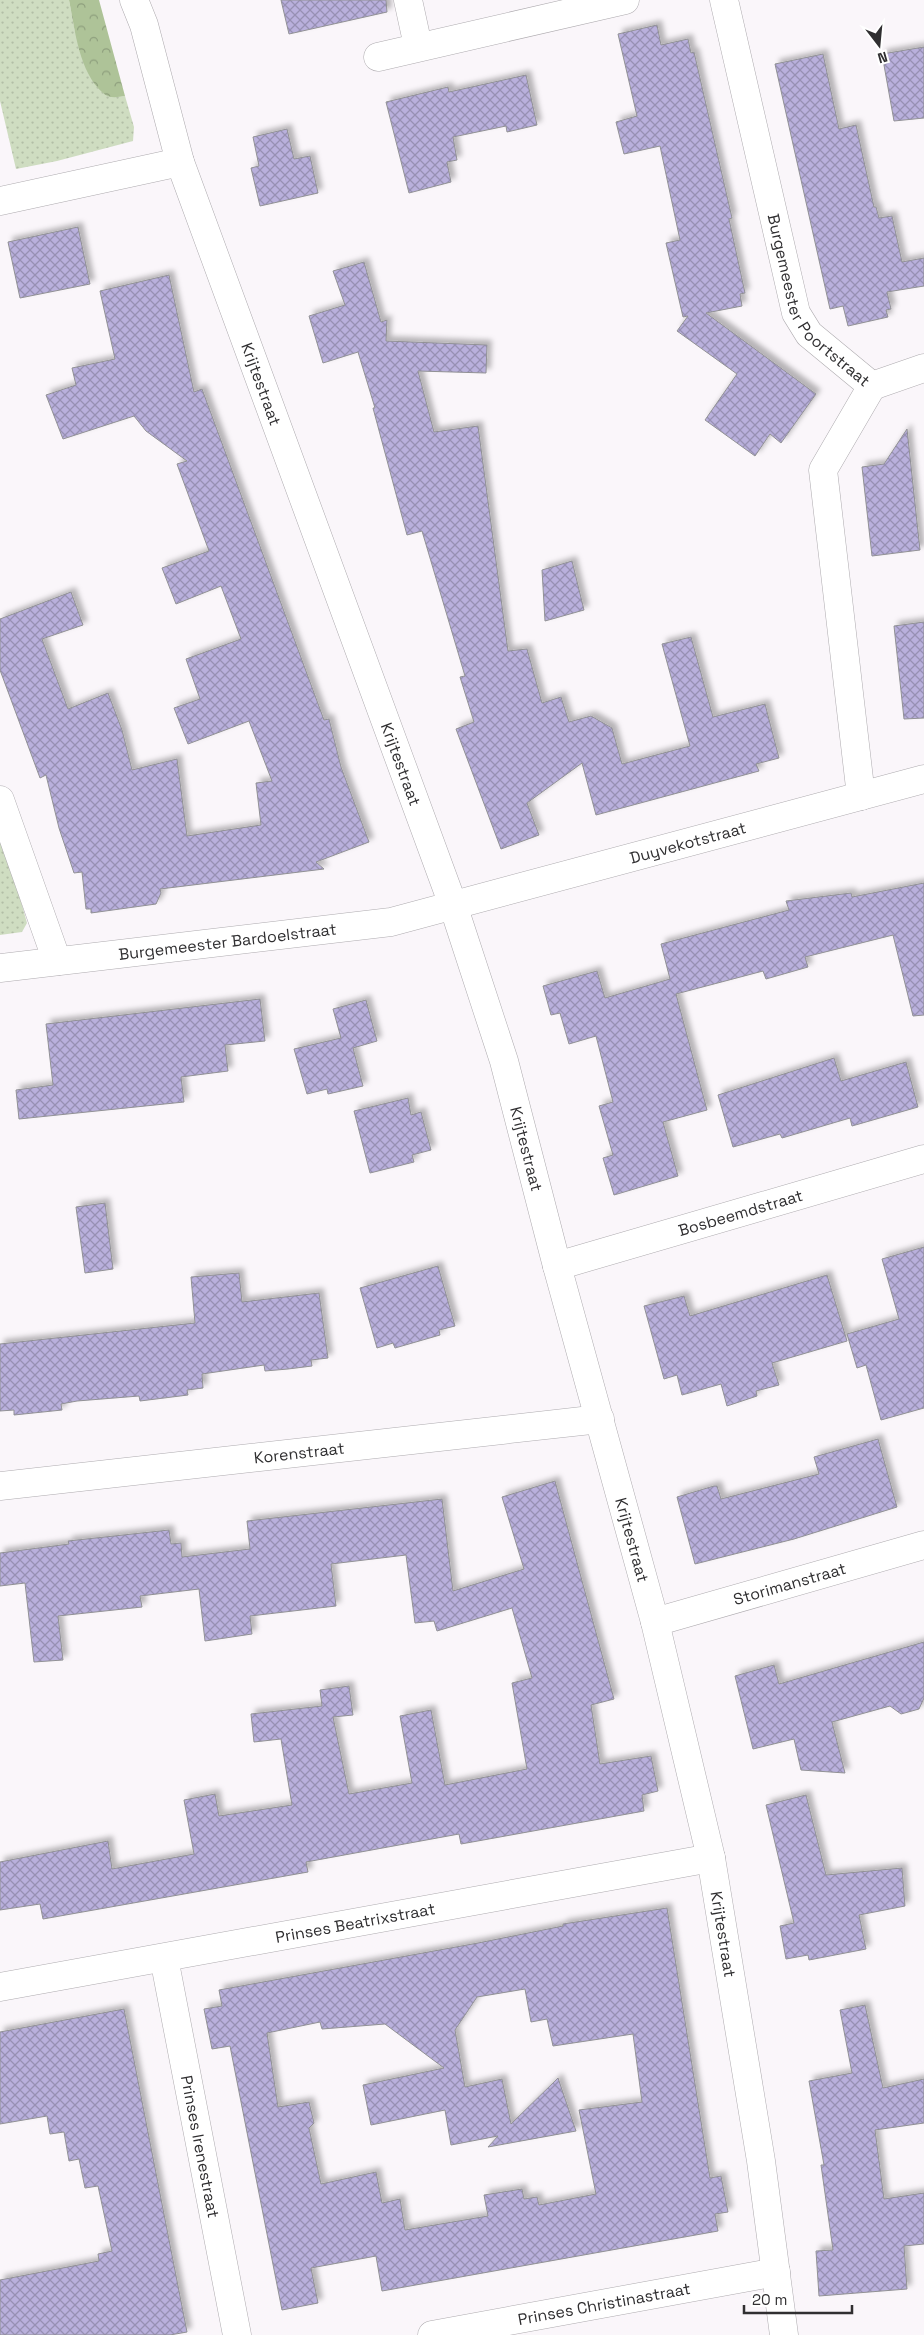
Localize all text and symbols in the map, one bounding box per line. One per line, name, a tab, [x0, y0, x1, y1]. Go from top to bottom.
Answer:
north arrow	[854, 20, 904, 70]
text: N	[876, 48, 890, 67]
street label: Burgemeester Poortstraat	[763, 212, 875, 391]
street label: Krijtestraat	[237, 340, 286, 428]
street label: Krijtestraat	[376, 720, 426, 808]
street label: Duyvekotstraat	[627, 817, 748, 868]
street label: Burgemeester Bardoelstraat	[117, 918, 338, 964]
street label: Krijtestraat	[506, 1104, 548, 1194]
street label: Bosbeemdstraat	[676, 1184, 805, 1241]
street label: Korenstraat	[253, 1437, 346, 1468]
street label: Krijtestraat	[611, 1495, 654, 1584]
street label: Storimanstraat	[731, 1557, 848, 1610]
street label: Krijtestraat	[706, 1890, 741, 1979]
street label: Prinses Beatrixstraat	[274, 1898, 437, 1947]
street label: Prinses Irenestraat	[176, 2073, 225, 2220]
street label: Prinses Christinastraat	[516, 2277, 692, 2330]
scale bar	[744, 2282, 852, 2314]
text: 20 m	[752, 2290, 787, 2309]

